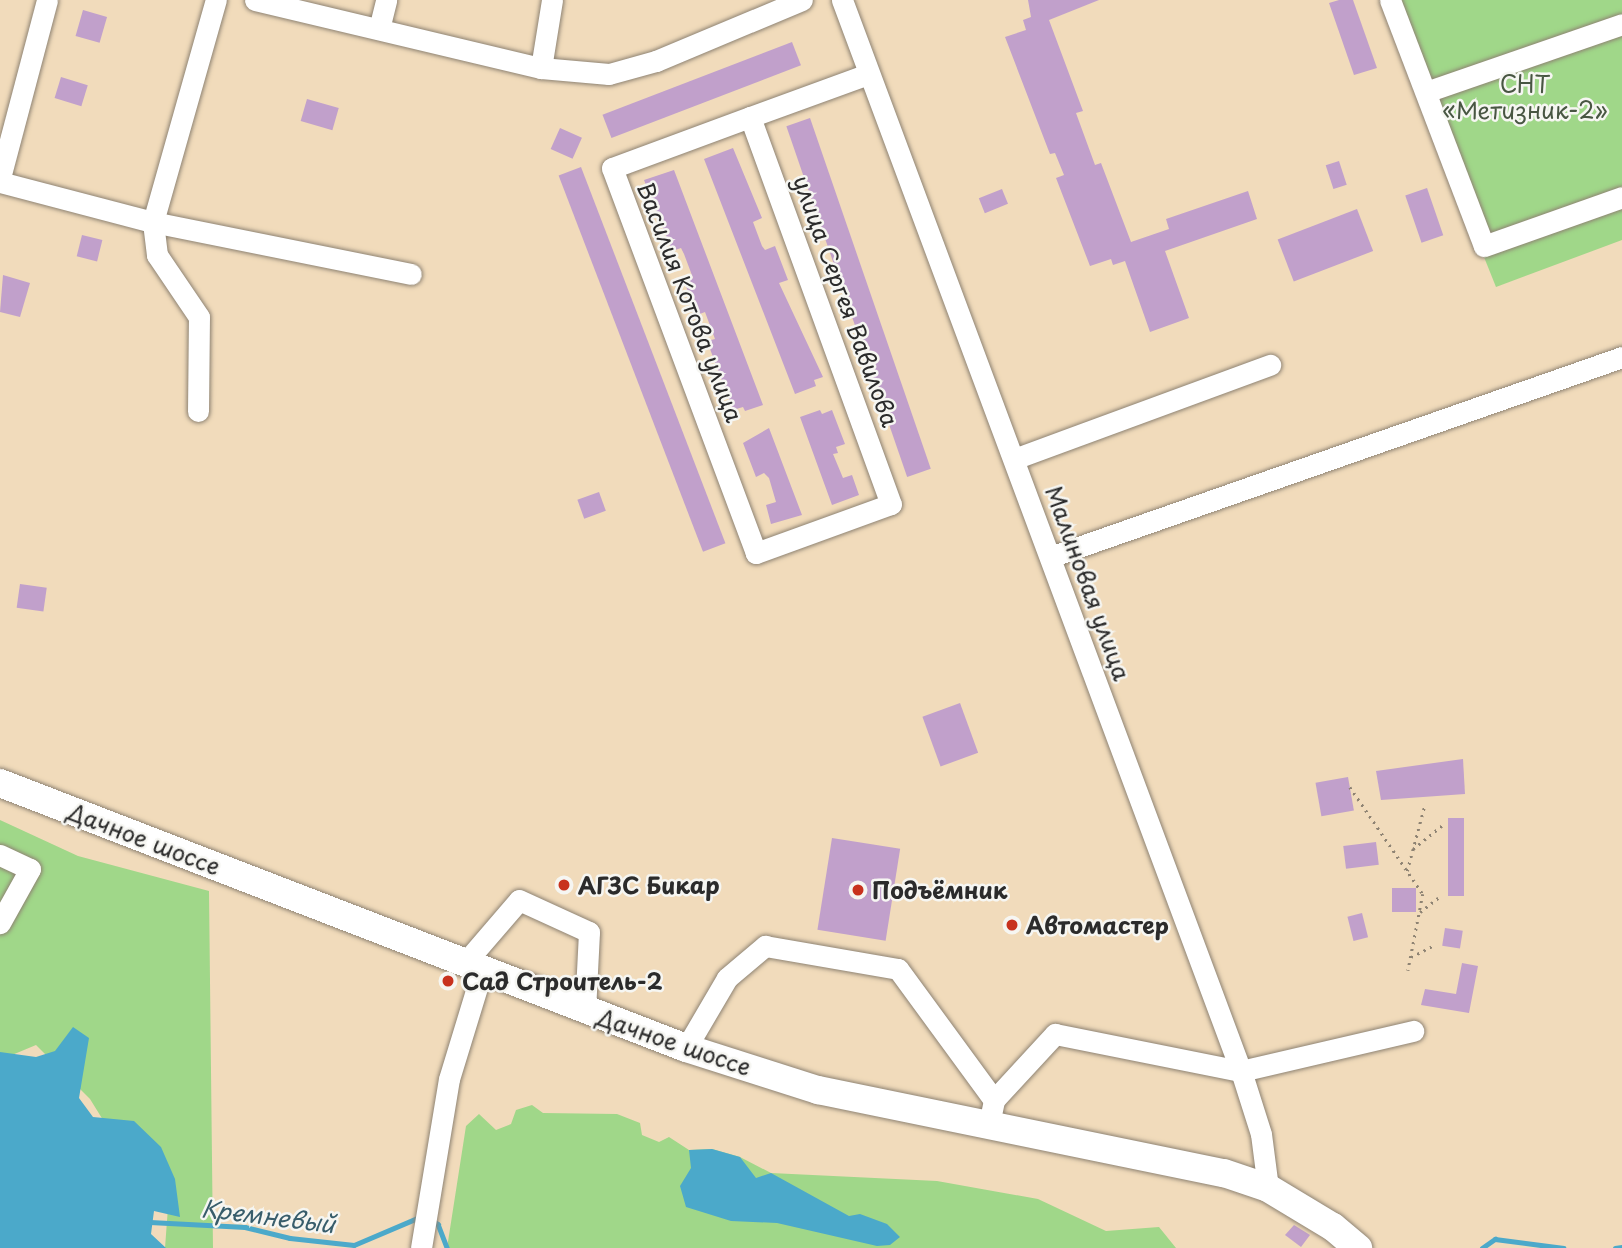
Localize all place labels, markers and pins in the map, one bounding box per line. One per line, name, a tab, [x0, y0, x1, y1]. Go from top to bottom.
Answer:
place label: АГЗС Бикар	[578, 871, 722, 899]
place label: Подъёмник	[872, 876, 1007, 904]
marker: АГЗС Бикар	[556, 877, 572, 893]
marker: Подъёмник	[850, 882, 866, 898]
place label: Автомастер	[1026, 911, 1169, 939]
marker: Автомастер	[1004, 917, 1020, 933]
place label: Сад Строитель-2	[462, 967, 662, 995]
marker: Сад Строитель-2	[440, 973, 456, 989]

